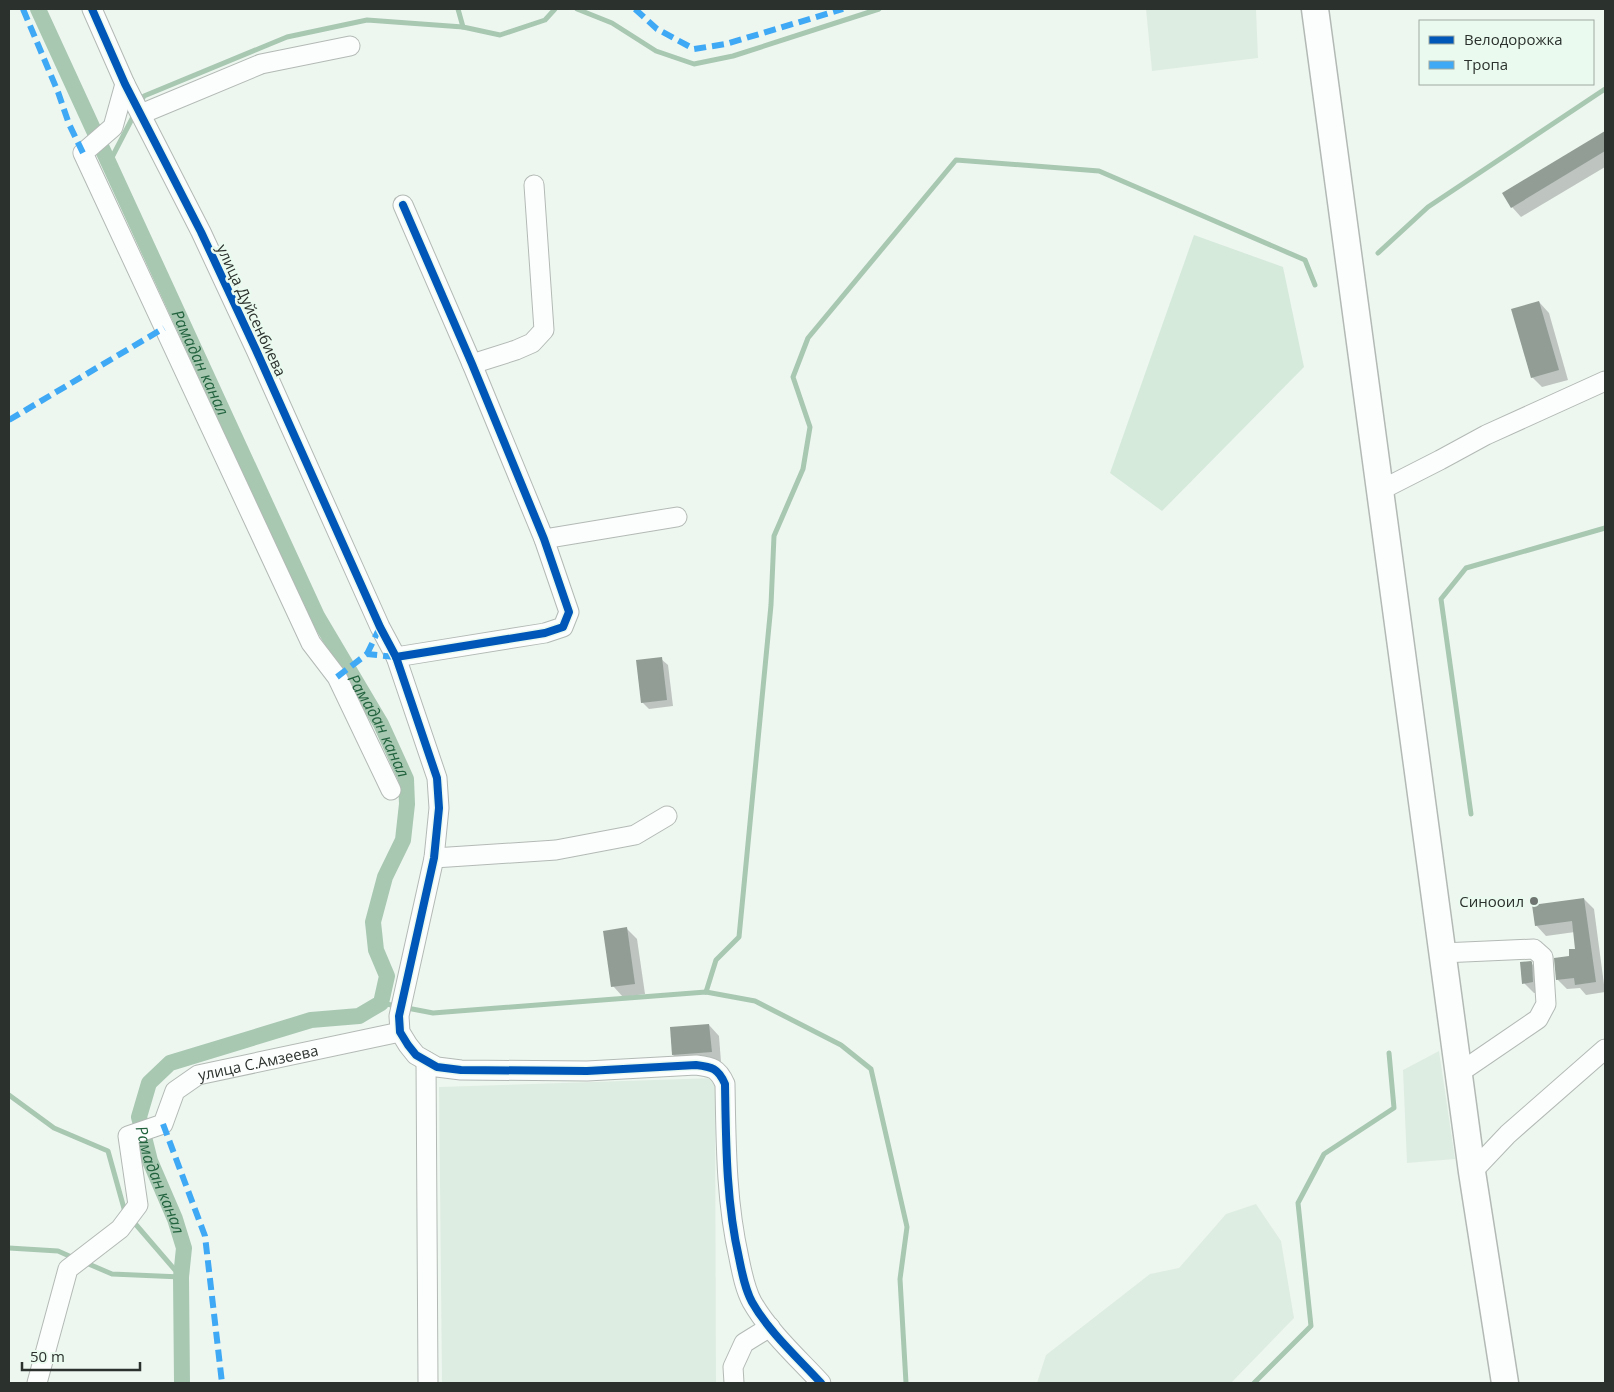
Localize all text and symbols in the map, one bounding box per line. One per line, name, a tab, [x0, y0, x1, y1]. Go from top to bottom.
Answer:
legend	[1419, 20, 1594, 85]
text: Велодорожка	[1464, 29, 1563, 49]
text: Тропа	[1464, 54, 1508, 74]
street label: улица Дуйсенбиева	[213, 241, 291, 379]
water label: Рамадан канал	[167, 306, 234, 419]
water label: Рамадан канал	[343, 670, 415, 781]
place label: Синооил	[1459, 891, 1524, 911]
marker: Синооил	[1528, 895, 1540, 907]
street label: улица С.Амзеева	[196, 1040, 320, 1085]
water label: Рамадан канал	[131, 1123, 190, 1237]
scale bar	[22, 1340, 140, 1372]
text: 50 m	[30, 1346, 65, 1366]

